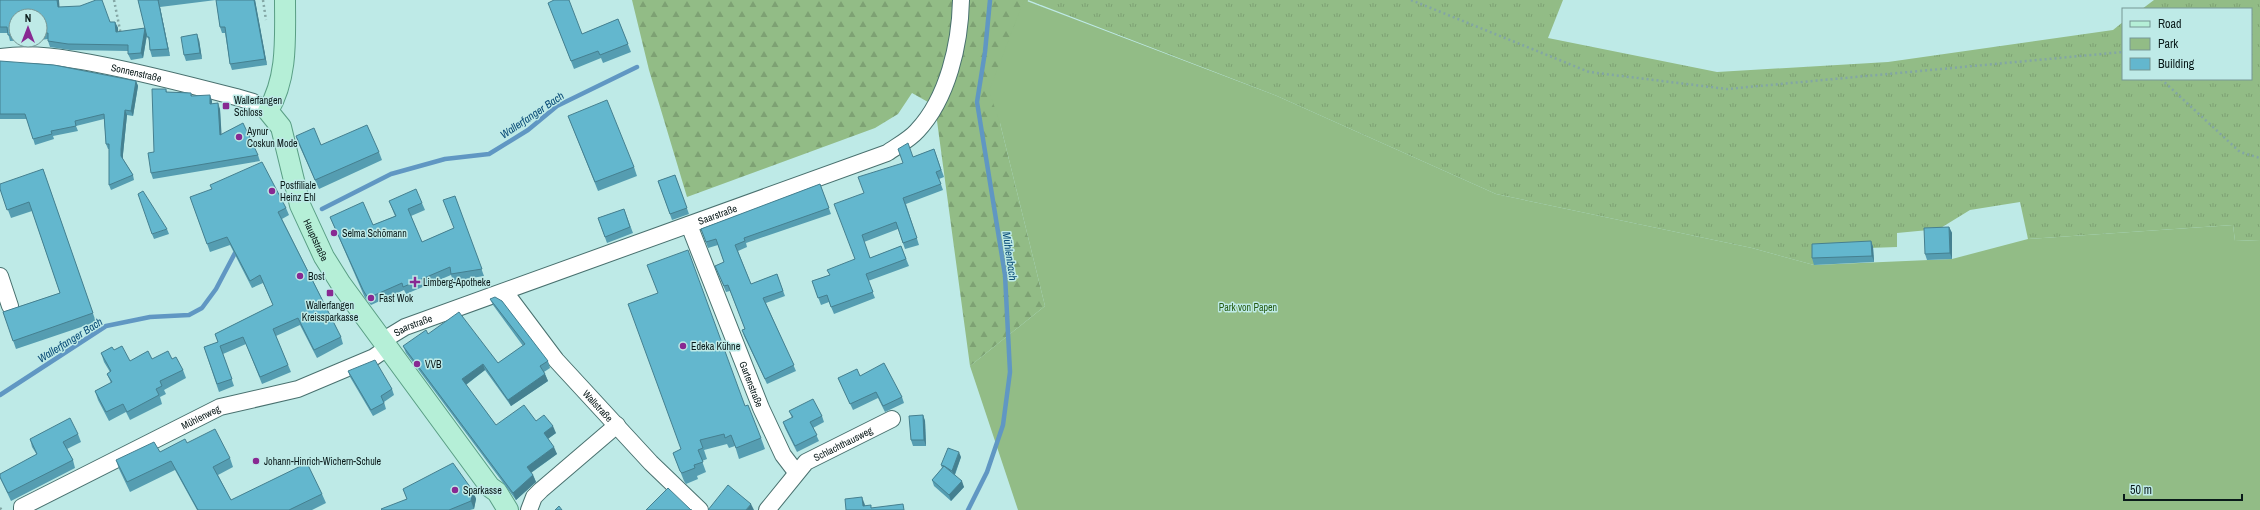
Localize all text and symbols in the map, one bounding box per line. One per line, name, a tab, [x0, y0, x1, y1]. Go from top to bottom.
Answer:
north arrow	[8, 8, 48, 48]
legend	[2122, 8, 2252, 80]
text: N	[25, 11, 31, 25]
text: Road	[2158, 16, 2182, 32]
text: Park	[2158, 36, 2178, 52]
text: Building	[2158, 56, 2195, 72]
street label: Sonnenstraße	[110, 60, 163, 85]
water label: Wallerfanger Bach	[497, 89, 567, 141]
place label: Wallerfangen Schloss	[234, 94, 282, 119]
marker: Wallerfangen Schloss	[221, 101, 231, 111]
place label: Aynur Coskun Mode	[246, 125, 298, 150]
marker: Aynur Coskun Mode	[234, 132, 244, 142]
place label: Postfiliale Heinz Ehl	[280, 179, 316, 204]
marker: Postfiliale Heinz Ehl	[267, 186, 277, 196]
street label: Saarstraße	[696, 201, 739, 227]
street label: Hauptstraße	[301, 217, 332, 264]
place label: Selma Schömann	[342, 227, 407, 240]
marker: Selma Schömann	[329, 228, 339, 238]
water label: Mühlenbach	[1000, 231, 1020, 281]
place label: Bost	[308, 270, 325, 283]
marker: Bost	[295, 271, 305, 281]
place label: Limberg-Apotheke	[423, 276, 491, 289]
marker: Limberg-Apotheke	[410, 277, 420, 287]
marker: Wallerfangen Kreissparkasse	[325, 288, 335, 298]
place label: Fast Wok	[379, 292, 414, 305]
marker: Fast Wok	[366, 293, 376, 303]
place label: Wallerfangen Kreissparkasse	[302, 299, 359, 324]
park label: Park von Papen	[1219, 301, 1277, 314]
street label: Saarstraße	[391, 311, 434, 339]
water label: Wallerfanger Bach	[35, 314, 105, 366]
place label: Edeka Kühne	[691, 340, 741, 353]
marker: Edeka Kühne	[678, 341, 688, 351]
place label: VVB	[425, 358, 442, 371]
marker: VVB	[412, 359, 422, 369]
street label: Gartenstraße	[737, 359, 767, 409]
street label: Wallstraße	[580, 387, 616, 425]
street label: Mühlenweg	[179, 401, 223, 432]
street label: Schlachthausweg	[811, 423, 875, 464]
place label: Johann-Hinrich-Wichern-Schule	[264, 455, 382, 468]
marker: Johann-Hinrich-Wichern-Schule	[251, 456, 261, 466]
scale bar	[2124, 476, 2242, 502]
text: 50 m	[2130, 482, 2152, 498]
place label: Sparkasse	[463, 484, 502, 497]
marker: Sparkasse	[450, 485, 460, 495]

